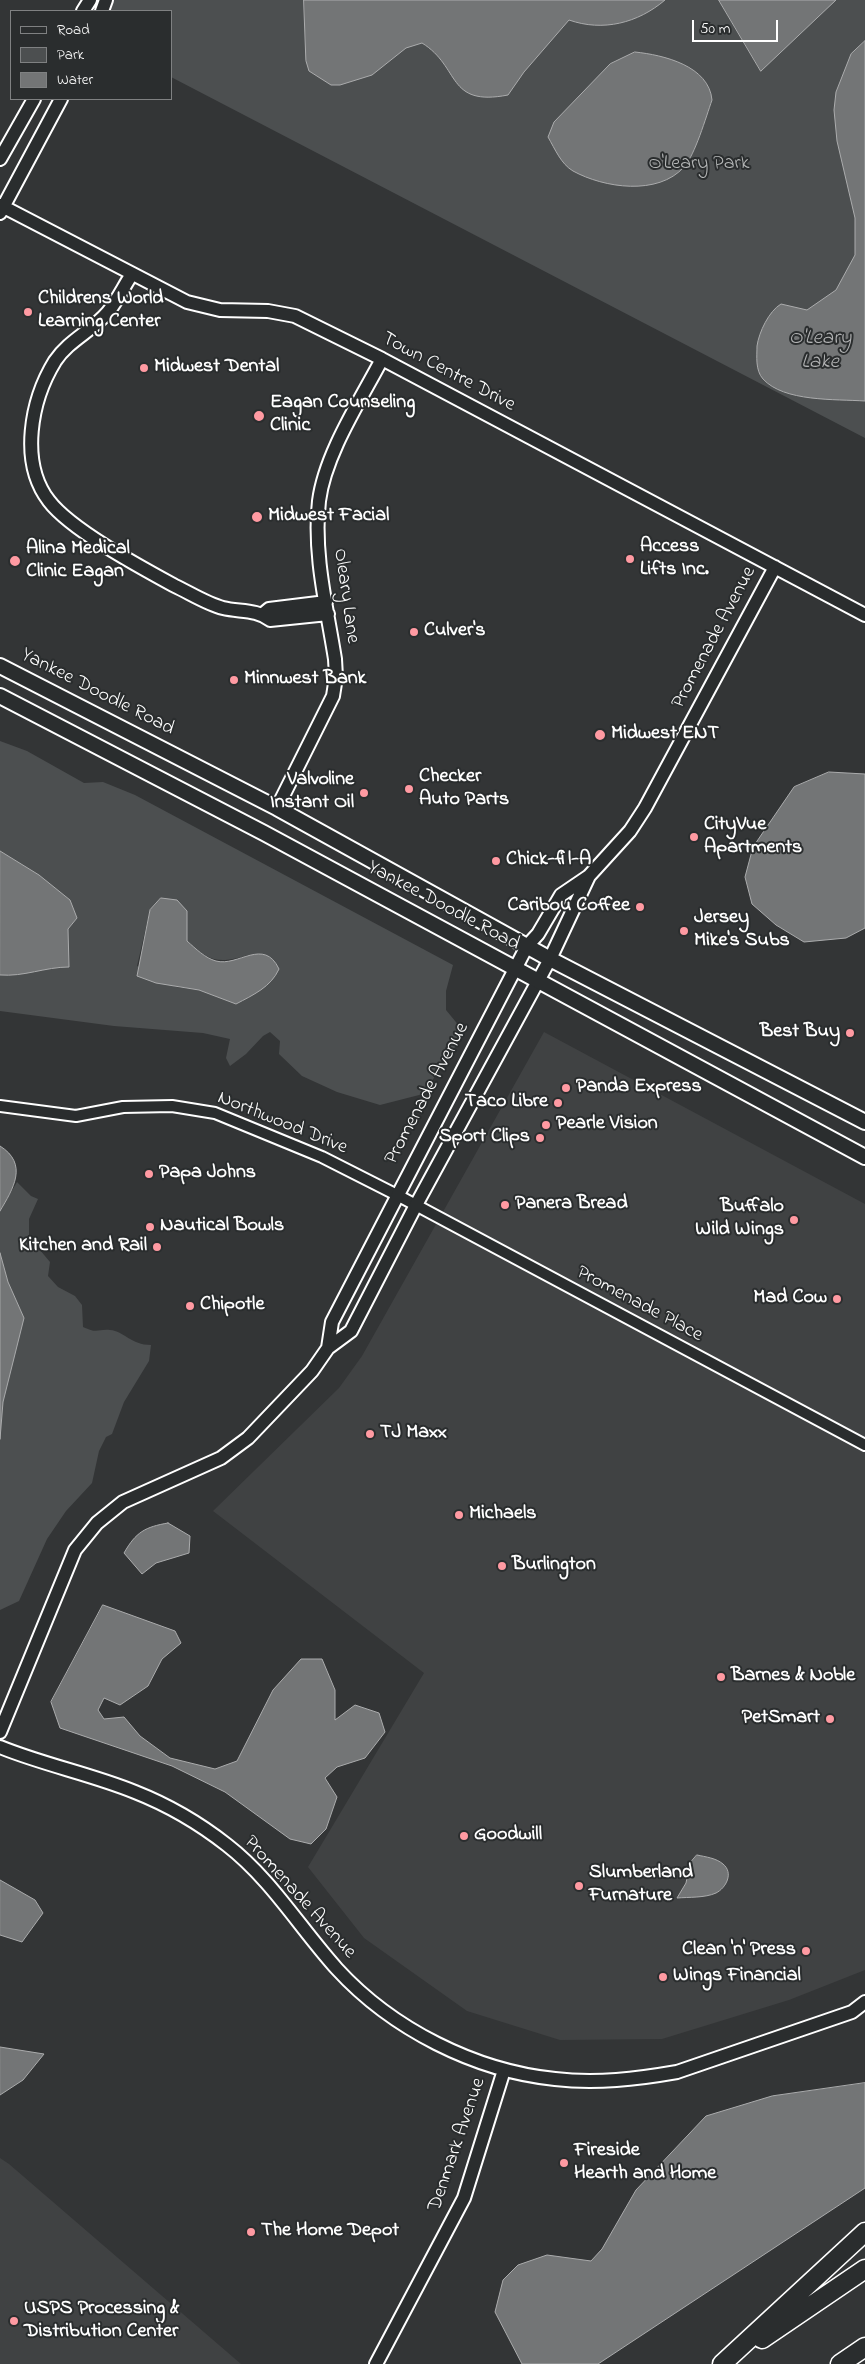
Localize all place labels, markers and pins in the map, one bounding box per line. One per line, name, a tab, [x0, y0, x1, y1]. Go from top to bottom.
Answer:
place label: Childrens World Learning Center	[38, 288, 164, 335]
marker: Childrens World Learning Center	[22, 306, 34, 318]
place label: Midwest Dental	[154, 356, 279, 380]
marker: Midwest Dental	[138, 362, 150, 374]
place label: Eagan Counseling Clinic	[270, 392, 415, 439]
marker: Eagan Counseling Clinic	[252, 409, 266, 423]
place label: Midwest Facial	[268, 505, 389, 529]
marker: Midwest Facial	[250, 510, 264, 524]
place label: Access Lifts Inc.	[640, 536, 709, 583]
place label: Alina Medical Clinic Eagan	[26, 538, 130, 585]
marker: Access Lifts Inc.	[624, 553, 636, 565]
marker: Alina Medical Clinic Eagan	[8, 554, 22, 568]
place label: Culver's	[424, 620, 485, 644]
marker: Culver's	[408, 626, 420, 638]
place label: Minnwest Bank	[244, 668, 366, 692]
marker: Minnwest Bank	[228, 674, 240, 686]
place label: Midwest ENT	[611, 723, 719, 747]
marker: Midwest ENT	[593, 728, 607, 742]
place label: Checker Auto Parts	[419, 766, 509, 813]
place label: Valvoline Instant Oil	[270, 769, 354, 816]
marker: Checker Auto Parts	[403, 783, 415, 795]
marker: Valvoline Instant Oil	[358, 787, 370, 799]
place label: CityVue Apartments	[704, 814, 802, 861]
marker: CityVue Apartments	[688, 831, 700, 843]
place label: Chick-fil-A	[506, 849, 591, 873]
marker: Chick-fil-A	[490, 855, 502, 867]
place label: Caribou Coffee	[507, 895, 630, 919]
marker: Caribou Coffee	[634, 901, 646, 913]
place label: Jersey Mike's Subs	[694, 907, 790, 954]
marker: Jersey Mike's Subs	[678, 925, 690, 937]
place label: Best Buy	[760, 1021, 840, 1045]
marker: Best Buy	[844, 1027, 856, 1039]
place label: Panda Express	[576, 1076, 702, 1100]
marker: Panda Express	[560, 1082, 572, 1094]
place label: Taco Libre	[465, 1091, 548, 1115]
marker: Taco Libre	[552, 1097, 564, 1109]
place label: Pearle Vision	[556, 1113, 658, 1137]
marker: Pearle Vision	[540, 1119, 552, 1131]
place label: Sport Clips	[439, 1126, 530, 1150]
marker: Sport Clips	[534, 1132, 546, 1144]
place label: Papa Johns	[159, 1162, 256, 1186]
marker: Papa Johns	[143, 1168, 155, 1180]
place label: Panera Bread	[515, 1193, 628, 1217]
place label: Buffalo Wild Wings	[695, 1196, 784, 1243]
marker: Panera Bread	[499, 1199, 511, 1211]
marker: Buffalo Wild Wings	[788, 1214, 800, 1226]
place label: Nautical Bowls	[160, 1215, 284, 1239]
marker: Nautical Bowls	[144, 1221, 156, 1233]
place label: Kitchen and Rail	[19, 1235, 147, 1259]
marker: Kitchen and Rail	[151, 1241, 163, 1253]
place label: Mad Cow	[753, 1287, 827, 1311]
marker: Mad Cow	[831, 1293, 843, 1305]
place label: Chipotle	[200, 1294, 264, 1318]
marker: Chipotle	[184, 1300, 196, 1312]
place label: TJ Maxx	[380, 1422, 447, 1446]
marker: TJ Maxx	[364, 1428, 376, 1440]
place label: Michaels	[469, 1503, 536, 1527]
marker: Michaels	[453, 1509, 465, 1521]
place label: Burlington	[512, 1554, 596, 1578]
marker: Burlington	[496, 1560, 508, 1572]
place label: Barnes & Noble	[731, 1665, 855, 1689]
marker: Barnes & Noble	[715, 1671, 727, 1683]
place label: PetSmart	[742, 1707, 820, 1731]
marker: PetSmart	[824, 1713, 836, 1725]
place label: Goodwill	[474, 1824, 542, 1848]
marker: Goodwill	[458, 1830, 470, 1842]
place label: Slumberland Furnature	[589, 1862, 693, 1909]
marker: Slumberland Furnature	[573, 1880, 585, 1892]
place label: Clean 'n' Press	[682, 1939, 796, 1963]
marker: Clean 'n' Press	[800, 1945, 812, 1957]
place label: Wings Financial	[673, 1965, 801, 1989]
marker: Wings Financial	[657, 1971, 669, 1983]
place label: Fireside Hearth and Home	[574, 2140, 716, 2187]
marker: Fireside Hearth and Home	[558, 2157, 570, 2169]
place label: The Home Depot	[261, 2220, 399, 2244]
marker: The Home Depot	[245, 2226, 257, 2238]
place label: USPS Processing & Distribution Center	[24, 2298, 179, 2345]
marker: USPS Processing & Distribution Center	[8, 2315, 20, 2327]

